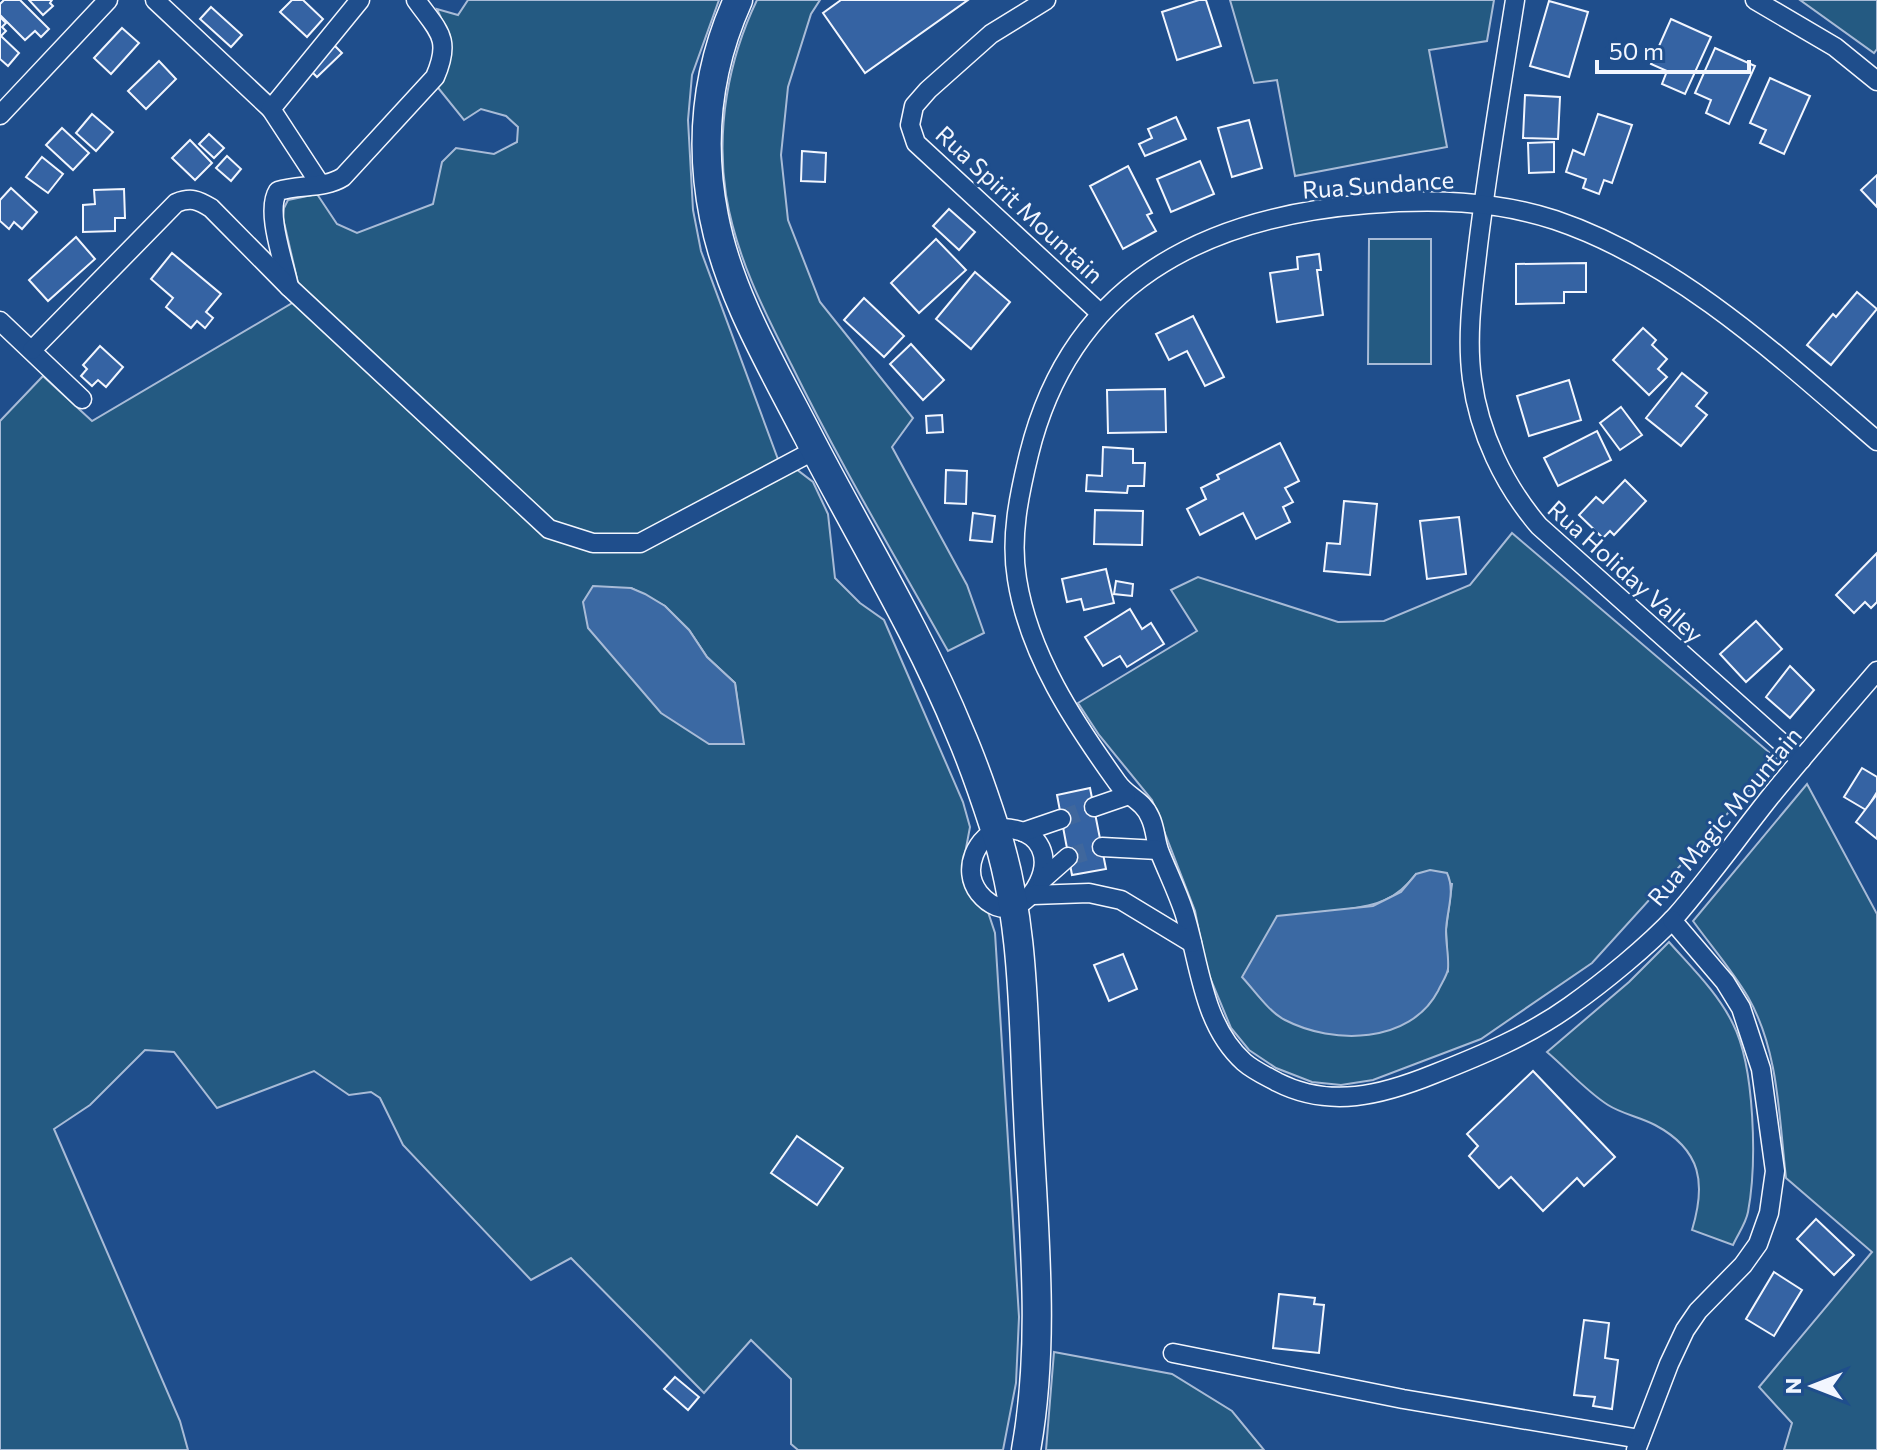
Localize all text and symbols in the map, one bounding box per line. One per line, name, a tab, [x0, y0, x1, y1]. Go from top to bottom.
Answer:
scale bar	[1597, 24, 1749, 74]
text: 50 m	[1609, 36, 1664, 65]
street label: Rua Spirit Mountain	[930, 119, 1110, 289]
street label: Rua Sundance	[1301, 164, 1455, 204]
street label: Rua Holiday Valley	[1542, 494, 1710, 648]
street label: Rua Magic Mountain	[1641, 721, 1807, 911]
north arrow	[1773, 1346, 1853, 1426]
text: N	[1779, 1378, 1806, 1394]

